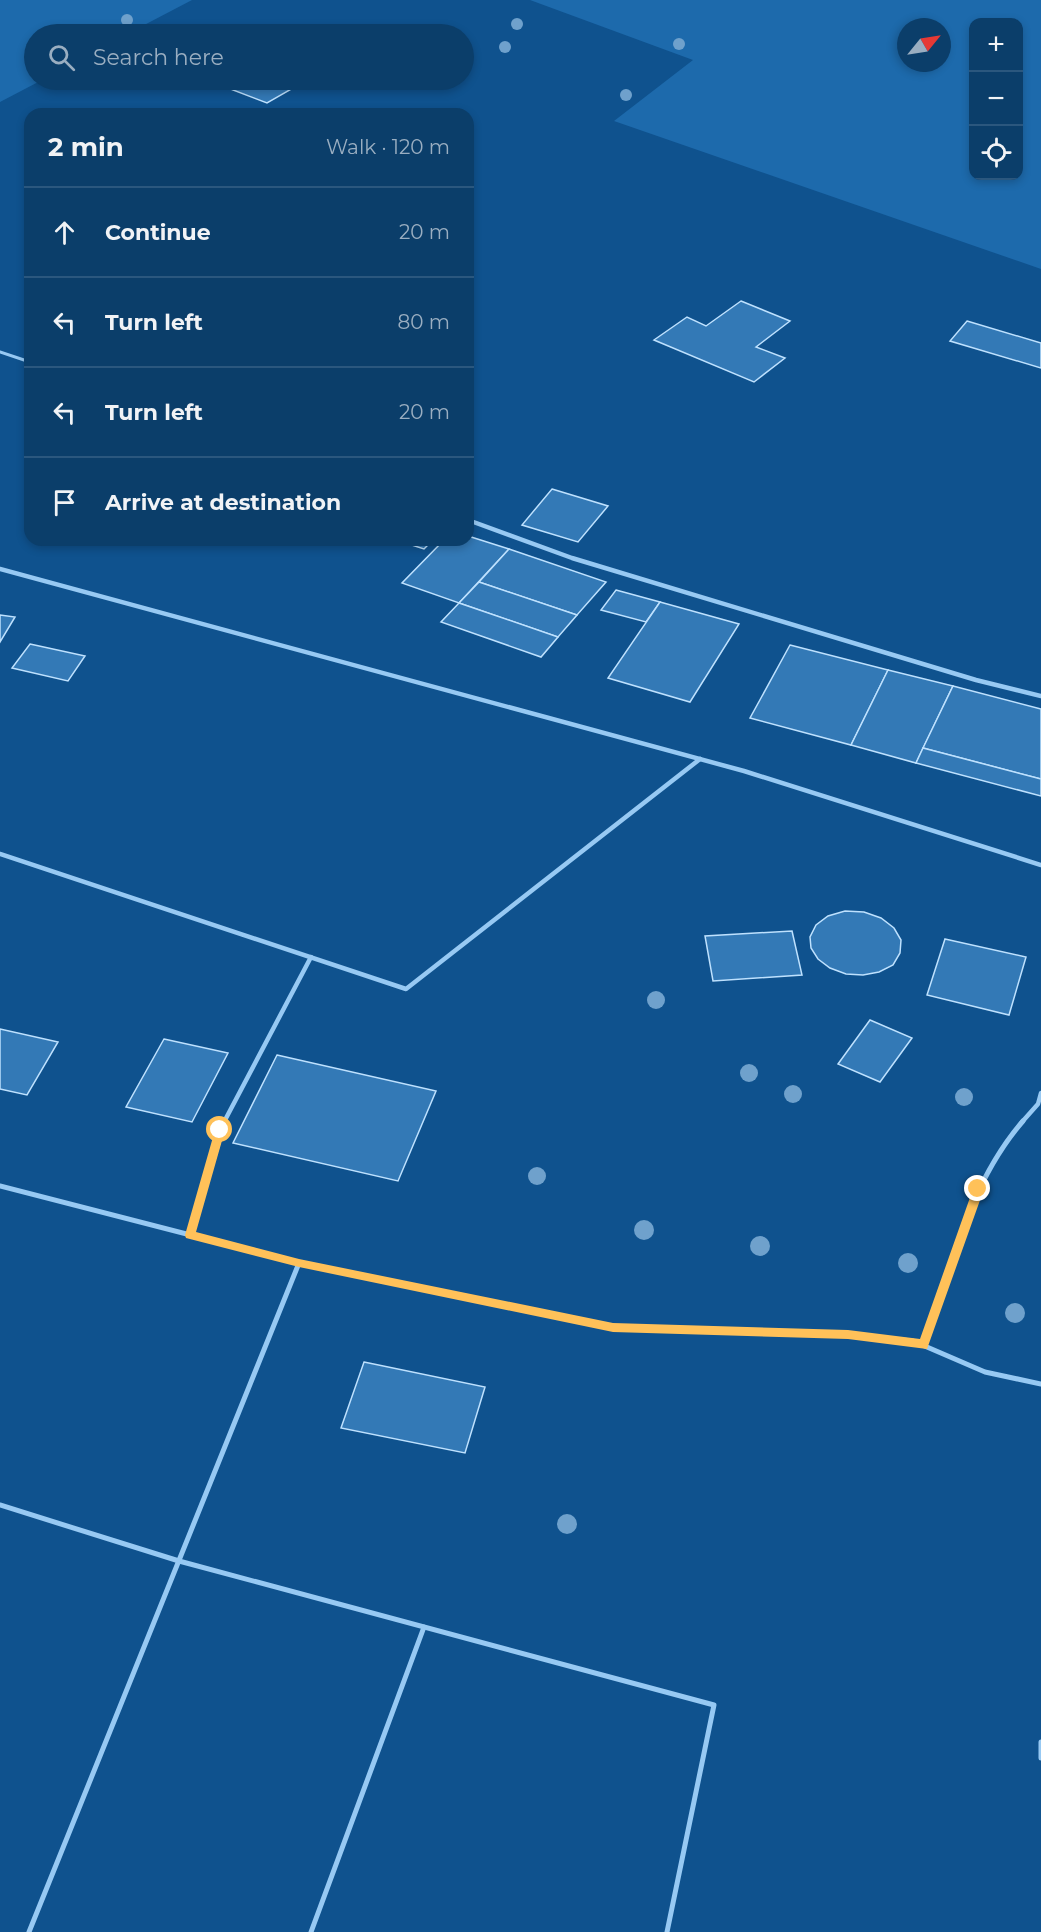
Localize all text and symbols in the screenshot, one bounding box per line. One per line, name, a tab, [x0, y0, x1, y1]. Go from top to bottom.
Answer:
north arrow	[897, 18, 951, 72]
map controls	[969, 18, 1023, 180]
button: +	[969, 18, 1023, 72]
search box	[24, 24, 474, 90]
icon: search	[45, 41, 78, 74]
text: Search here	[93, 44, 224, 71]
button: −	[969, 72, 1023, 126]
button: locate	[969, 126, 1023, 180]
text: 2 min	[48, 131, 124, 163]
text: Walk · 120 m	[326, 135, 450, 159]
icon: ahead	[48, 216, 81, 249]
text: Continue	[105, 219, 211, 246]
text: 20 m	[399, 220, 450, 244]
icon: left	[48, 306, 81, 339]
text: Turn left	[105, 309, 203, 336]
text: 80 m	[398, 310, 450, 334]
icon: left	[48, 396, 81, 429]
text: Turn left	[105, 399, 203, 426]
text: 20 m	[399, 400, 450, 424]
icon: arrive	[48, 486, 81, 519]
text: Arrive at destination	[105, 489, 341, 516]
route start	[206, 1116, 232, 1142]
route end	[964, 1175, 990, 1201]

